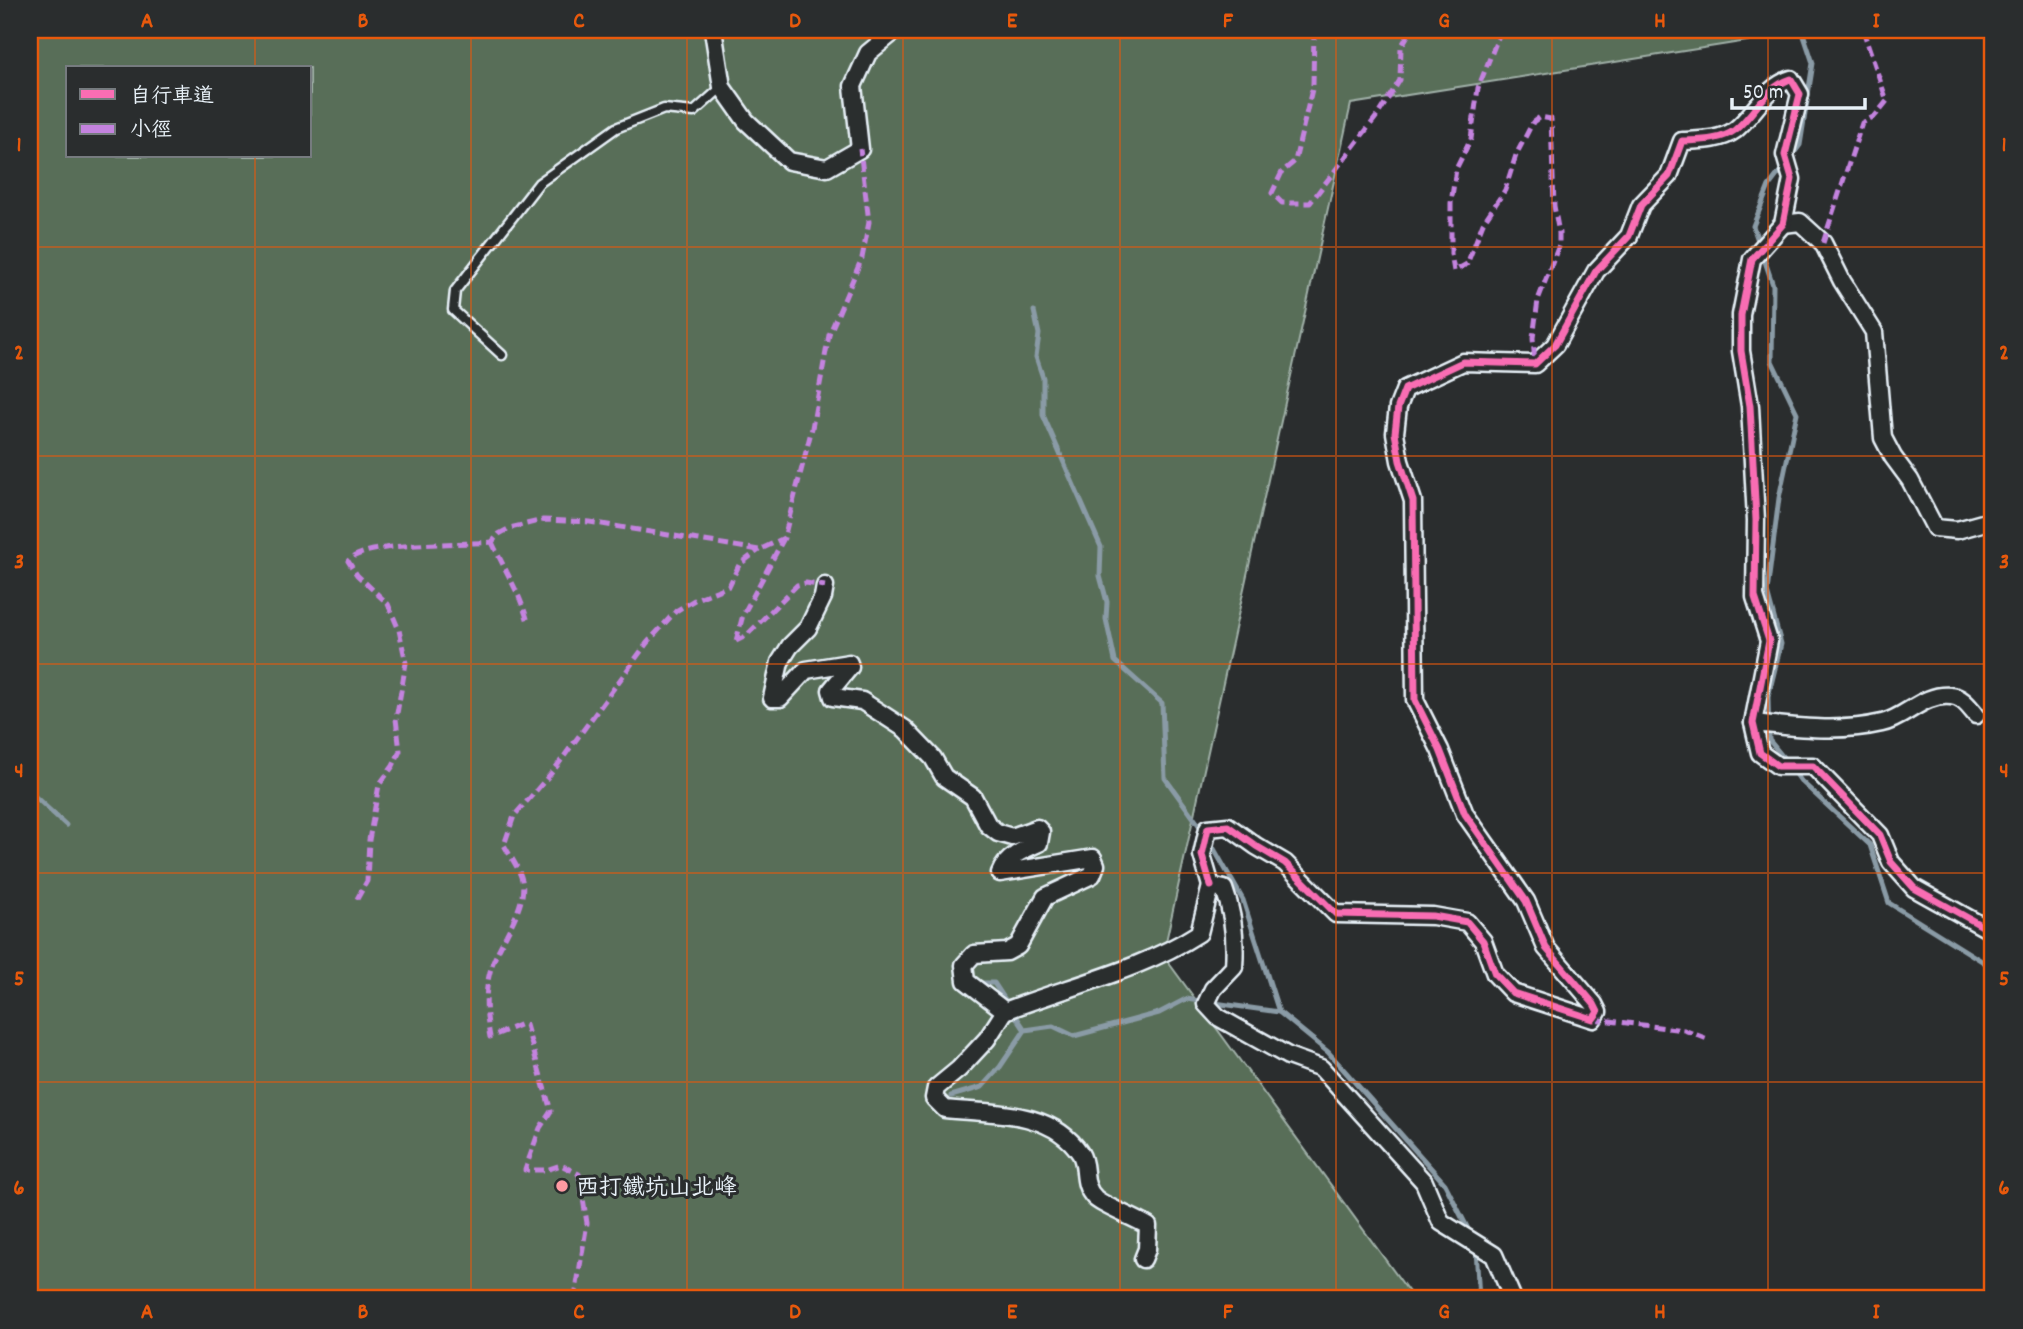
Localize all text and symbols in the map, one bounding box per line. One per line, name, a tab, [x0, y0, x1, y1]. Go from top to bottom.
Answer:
text: A	[141, 6, 153, 39]
text: B	[358, 6, 369, 39]
text: C	[573, 6, 585, 39]
text: D	[789, 6, 801, 39]
text: E	[1007, 6, 1018, 39]
text: F	[1223, 6, 1234, 39]
text: G	[1438, 6, 1450, 39]
text: H	[1654, 6, 1666, 39]
text: I	[1872, 6, 1880, 39]
legend	[66, 66, 312, 158]
scale bar	[1732, 66, 1866, 110]
text: 50 m	[1743, 79, 1783, 109]
text: 自行車道	[130, 83, 214, 113]
text: 小徑	[130, 117, 172, 147]
text: 1	[16, 130, 22, 163]
text: 1	[2001, 130, 2007, 163]
text: 2	[14, 338, 24, 371]
text: 2	[1999, 338, 2009, 371]
text: 3	[14, 547, 24, 580]
text: 3	[1999, 547, 2009, 580]
text: 4	[14, 756, 24, 789]
text: 4	[1999, 756, 2009, 789]
text: 5	[14, 964, 24, 997]
text: 5	[1999, 964, 2009, 997]
text: 6	[13, 1173, 25, 1206]
place label: 西打鐵坑山北峰	[576, 1173, 737, 1206]
text: 6	[1998, 1173, 2010, 1206]
marker: 西打鐵坑山北峰	[554, 1178, 570, 1194]
text: A	[141, 1297, 153, 1329]
text: B	[358, 1297, 369, 1329]
text: C	[573, 1297, 585, 1329]
text: D	[789, 1297, 801, 1329]
text: E	[1007, 1297, 1018, 1329]
text: F	[1223, 1297, 1234, 1329]
text: G	[1438, 1297, 1450, 1329]
text: H	[1654, 1297, 1666, 1329]
text: I	[1872, 1297, 1880, 1329]

